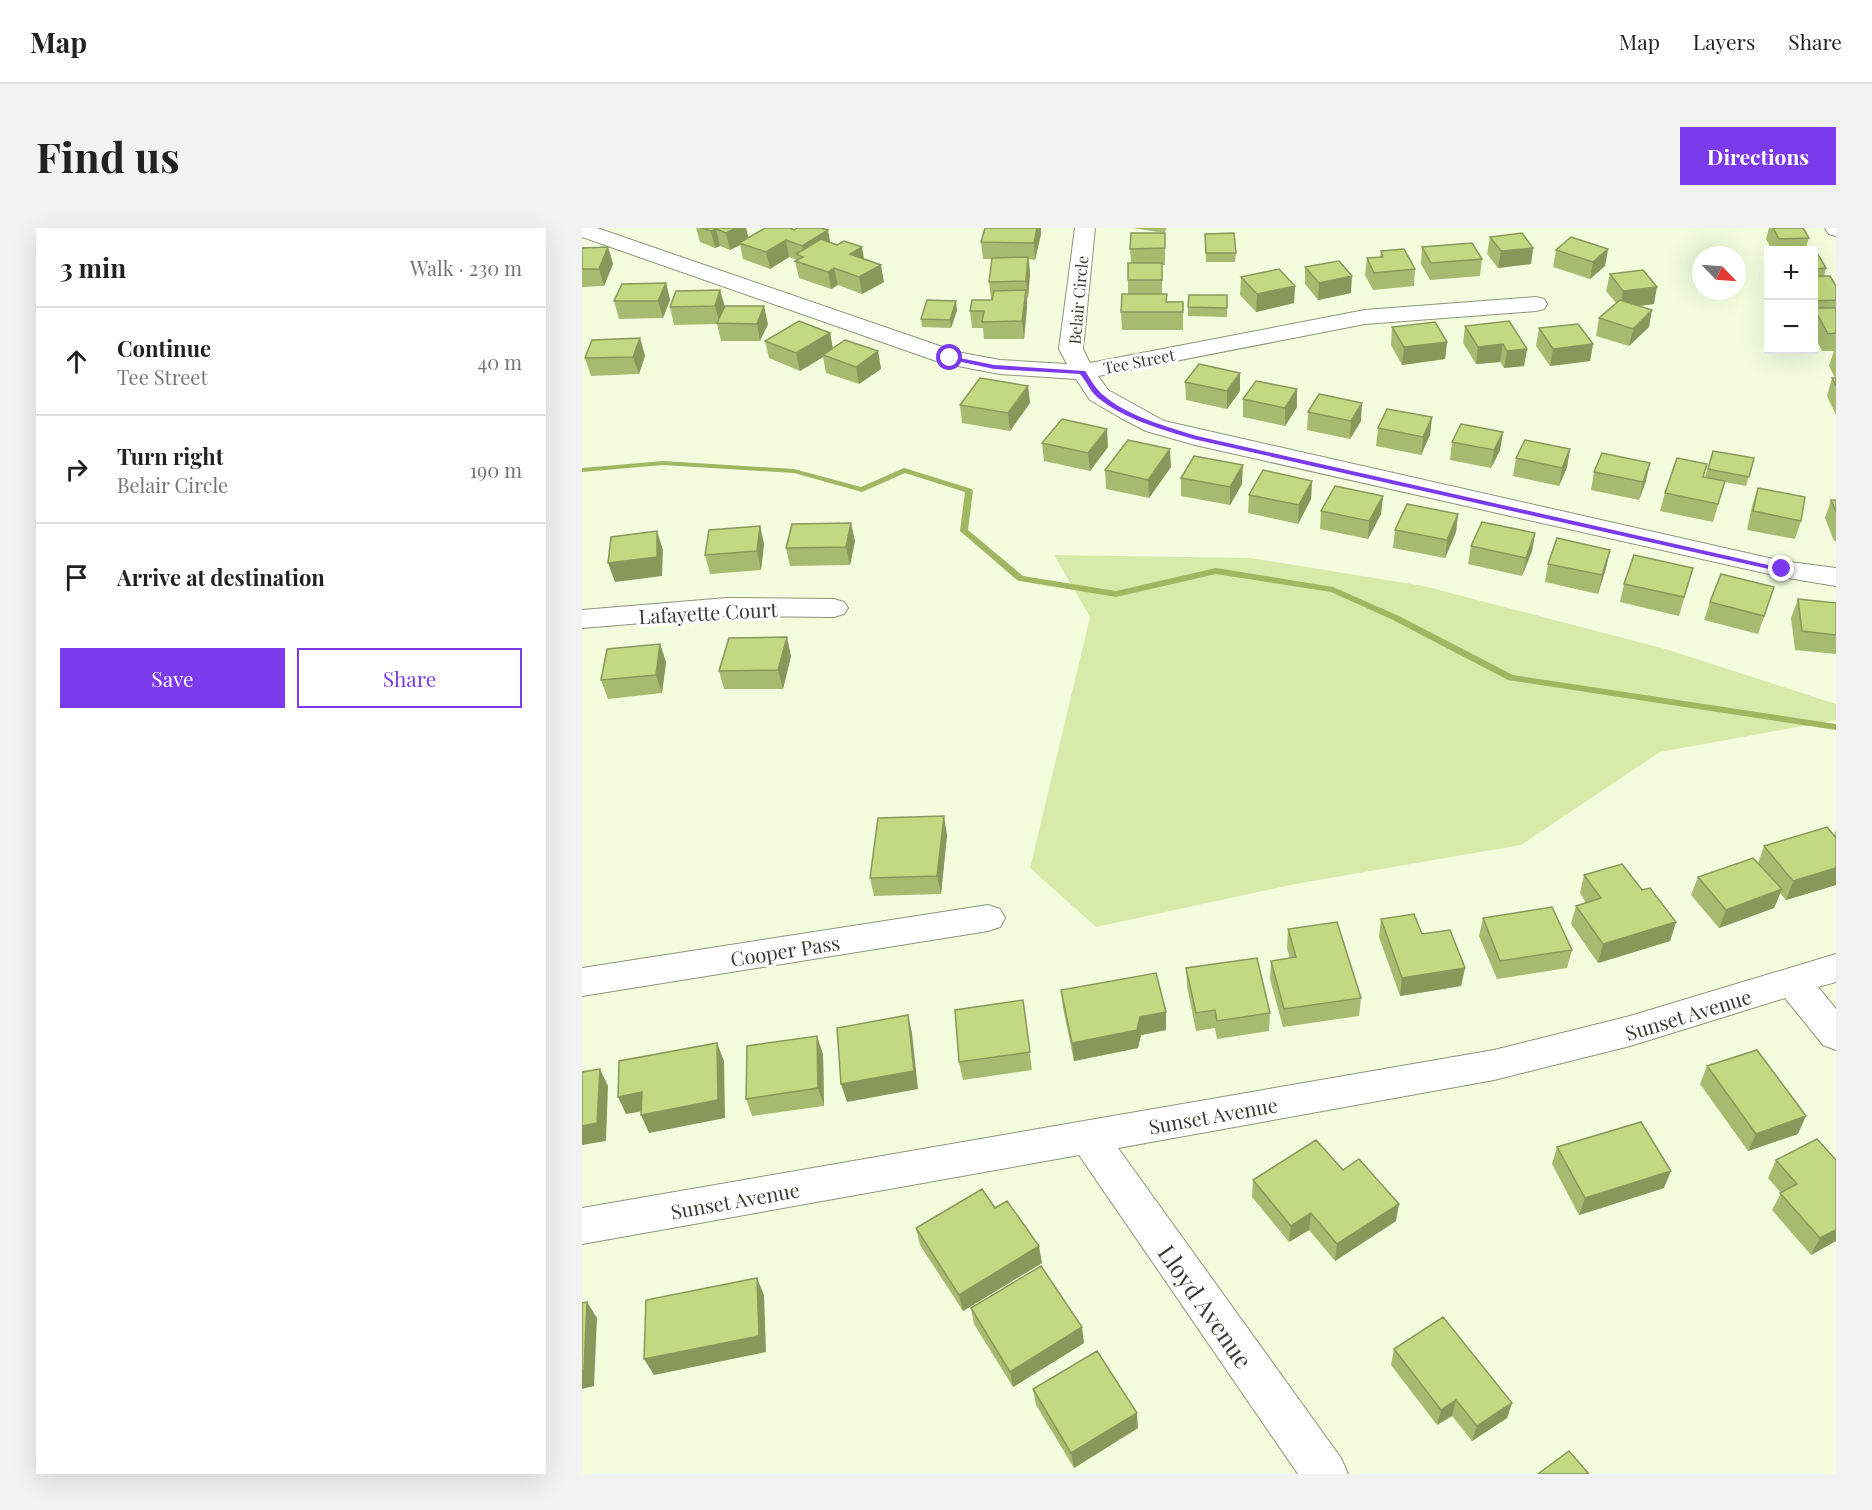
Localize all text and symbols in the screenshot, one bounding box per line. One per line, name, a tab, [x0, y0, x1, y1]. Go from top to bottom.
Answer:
text: Map	[30, 23, 87, 60]
text: Map	[1619, 27, 1660, 55]
text: Layers	[1693, 27, 1755, 55]
text: Share	[1788, 27, 1842, 55]
button: Directions	[1680, 127, 1836, 185]
text: Find us	[36, 128, 180, 184]
north arrow	[1692, 246, 1746, 300]
map controls	[1764, 246, 1818, 354]
button: +	[1764, 246, 1818, 300]
text: 3 min	[60, 250, 126, 285]
text: Walk · 230 m	[410, 254, 522, 281]
street label: Belair Circle	[1064, 255, 1092, 345]
button: −	[1764, 300, 1818, 354]
text: Continue	[117, 333, 211, 363]
route start	[936, 344, 962, 370]
street label: Tee Street	[1101, 344, 1177, 378]
icon: ahead	[60, 345, 93, 378]
text: 40 m	[477, 348, 522, 375]
text: Tee Street	[117, 363, 207, 390]
text: Turn right	[117, 441, 223, 471]
icon: right	[60, 453, 93, 486]
text: 190 m	[470, 456, 522, 483]
text: Belair Circle	[117, 471, 228, 498]
route end	[1768, 555, 1794, 581]
icon: arrive	[60, 561, 93, 594]
text: Arrive at destination	[117, 562, 325, 592]
street label: Lafayette Court	[638, 595, 779, 629]
button: Save	[60, 648, 285, 708]
button: Share	[297, 648, 522, 708]
street label: Cooper Pass	[728, 928, 842, 972]
street label: Sunset Avenue	[1622, 982, 1754, 1046]
street label: Sunset Avenue	[1146, 1090, 1280, 1140]
street label: Sunset Avenue	[668, 1175, 802, 1225]
street label: Lloyd Avenue	[1152, 1238, 1260, 1374]

